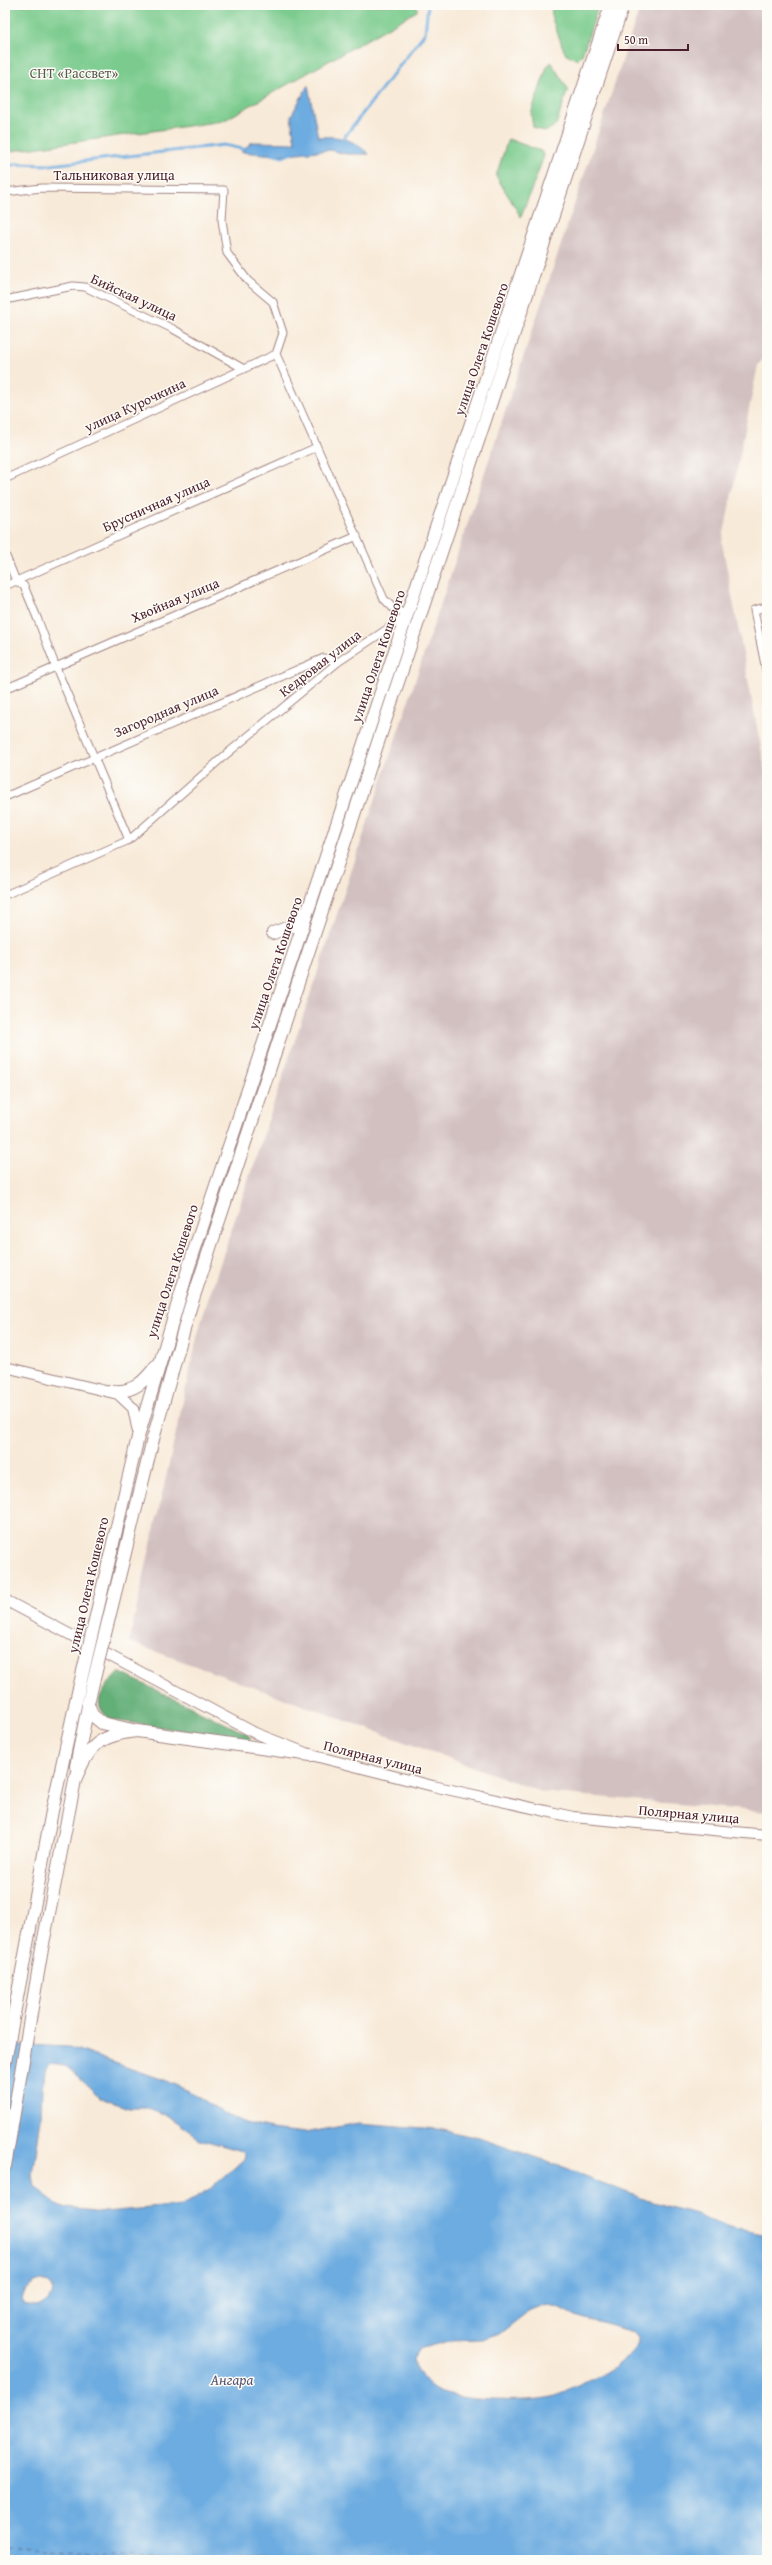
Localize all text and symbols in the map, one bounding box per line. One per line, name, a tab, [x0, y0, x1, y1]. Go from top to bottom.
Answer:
scale bar	[618, 26, 688, 52]
text: 50 m	[624, 31, 648, 48]
park label: СНТ «Рассвет»	[30, 63, 118, 83]
street label: Тальниковая улица	[53, 165, 175, 185]
street label: Бийская улица	[88, 268, 181, 326]
street label: улица Олега Кошевого	[449, 280, 513, 419]
street label: улица Курочкина	[80, 373, 189, 438]
street label: Брусничная улица	[99, 471, 213, 537]
street label: Хвойная улица	[128, 572, 222, 628]
street label: улица Олега Кошевого	[346, 587, 410, 726]
street label: Кедровая улица	[275, 624, 365, 701]
street label: Загородная улица	[111, 680, 222, 742]
street label: улица Олега Кошевого	[243, 894, 307, 1033]
street label: улица Олега Кошевого	[141, 1202, 203, 1341]
street label: улица Олега Кошевого	[62, 1515, 113, 1656]
street label: Полярная улица	[321, 1735, 425, 1779]
street label: Полярная улица	[638, 1800, 741, 1828]
water label: Ангара	[210, 2369, 254, 2390]

